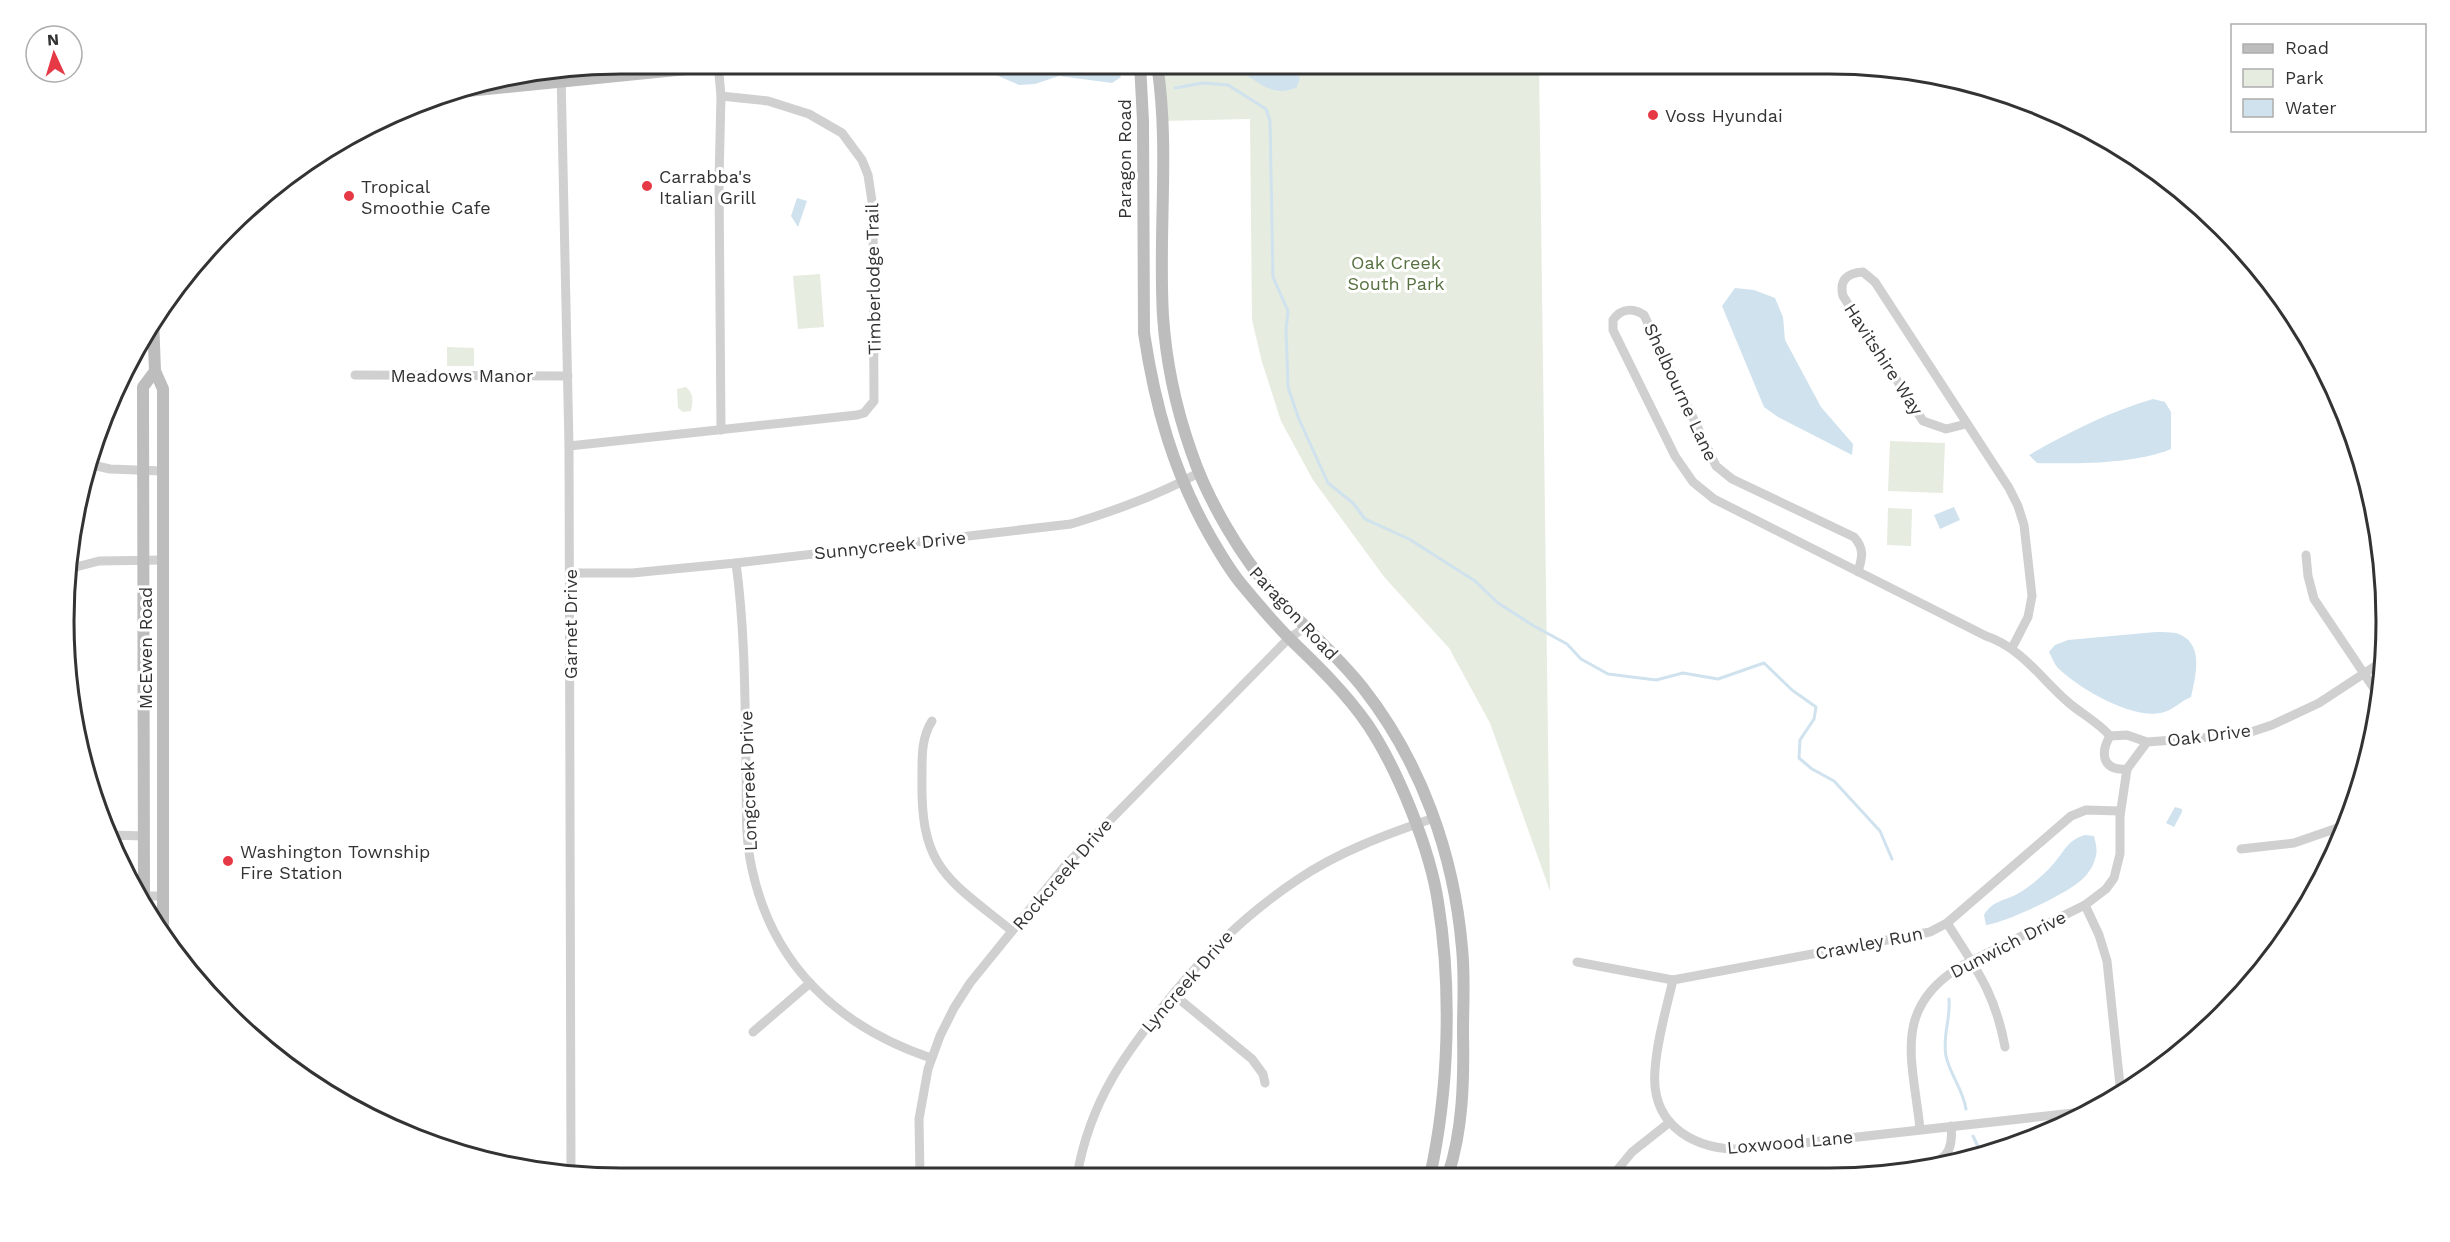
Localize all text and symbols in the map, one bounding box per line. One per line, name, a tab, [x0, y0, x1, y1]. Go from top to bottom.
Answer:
north arrow	[24, 24, 84, 84]
legend	[2231, 24, 2426, 132]
text: N	[46, 30, 60, 49]
text: Road	[2285, 37, 2329, 58]
text: Park	[2285, 67, 2324, 88]
text: Water	[2285, 97, 2337, 118]
street label: Paragon Road	[1114, 99, 1135, 219]
place label: Voss Hyundai	[1665, 105, 1783, 126]
marker: Voss Hyundai	[1646, 108, 1660, 122]
place label: Carrabba's Italian Grill	[659, 166, 756, 208]
place label: Tropical Smoothie Cafe	[361, 176, 491, 218]
marker: Carrabba's Italian Grill	[640, 179, 654, 193]
marker: Tropical Smoothie Cafe	[342, 189, 356, 203]
street label: Timberlodge Trail	[861, 202, 885, 355]
park label: Oak Creek South Park	[1348, 252, 1444, 294]
street label: Havitshire Way	[1840, 299, 1928, 419]
street label: Shelbourne Lane	[1640, 320, 1722, 464]
street label: Meadows Manor	[391, 365, 533, 386]
street label: Sunnycreek Drive	[813, 527, 967, 563]
street label: Paragon Road	[1245, 562, 1343, 664]
street label: Garnet Drive	[560, 569, 581, 679]
street label: McEwen Road	[135, 587, 156, 709]
street label: Longcreek Drive	[735, 710, 761, 852]
street label: Oak Drive	[2166, 719, 2252, 751]
street label: Rockcreek Drive	[1008, 814, 1116, 934]
place label: Washington Township Fire Station	[240, 841, 430, 883]
marker: Washington Township Fire Station	[221, 854, 235, 868]
street label: Dunwich Drive	[1947, 906, 2069, 982]
street label: Crawley Run	[1814, 922, 1924, 964]
street label: Lyncreek Drive	[1137, 926, 1237, 1036]
street label: Loxwood Lane	[1726, 1126, 1854, 1158]

